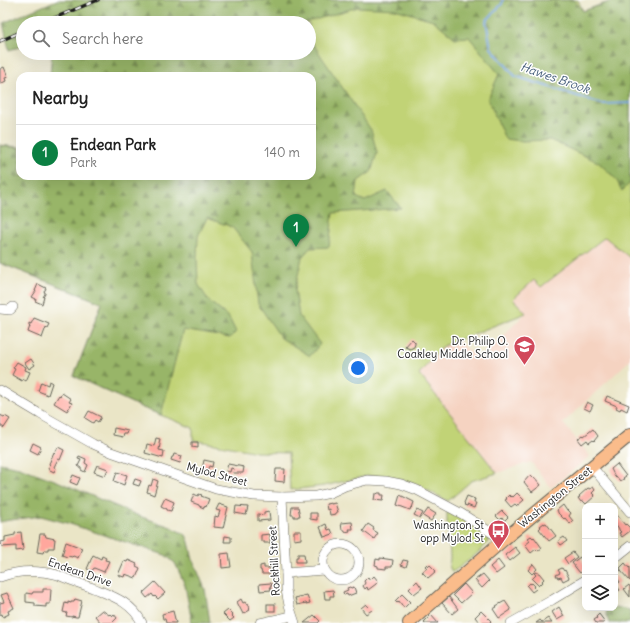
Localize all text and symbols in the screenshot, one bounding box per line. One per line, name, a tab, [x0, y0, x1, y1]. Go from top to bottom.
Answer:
search box	[16, 16, 316, 60]
icon: search	[30, 27, 52, 49]
text: Search here	[62, 29, 143, 48]
water label: Hawes Brook	[519, 59, 592, 97]
text: Nearby	[32, 87, 88, 109]
text: Endean Park	[70, 135, 156, 154]
text: 1	[42, 144, 48, 161]
text: 140 m	[264, 144, 300, 161]
text: Park	[70, 154, 97, 171]
pin: 1	[283, 214, 309, 247]
place label: Dr. Philip O. Coakley Middle School	[397, 334, 508, 361]
school or university icon: Dr. Philip O. Coakley Middle School	[511, 334, 537, 367]
your location	[348, 358, 368, 378]
street label: Mylod Street	[185, 459, 249, 489]
street label: Washington Street	[515, 463, 595, 531]
map controls	[582, 503, 618, 611]
button: +	[582, 503, 618, 539]
place label: Washington St opp Mylod St	[413, 518, 484, 545]
bus stop icon: Washington St opp Mylod St	[486, 518, 512, 551]
street label: Rockhill Street	[265, 525, 283, 596]
button: −	[582, 539, 618, 575]
street label: Endean Drive	[46, 555, 114, 589]
button: layers	[582, 575, 618, 611]

